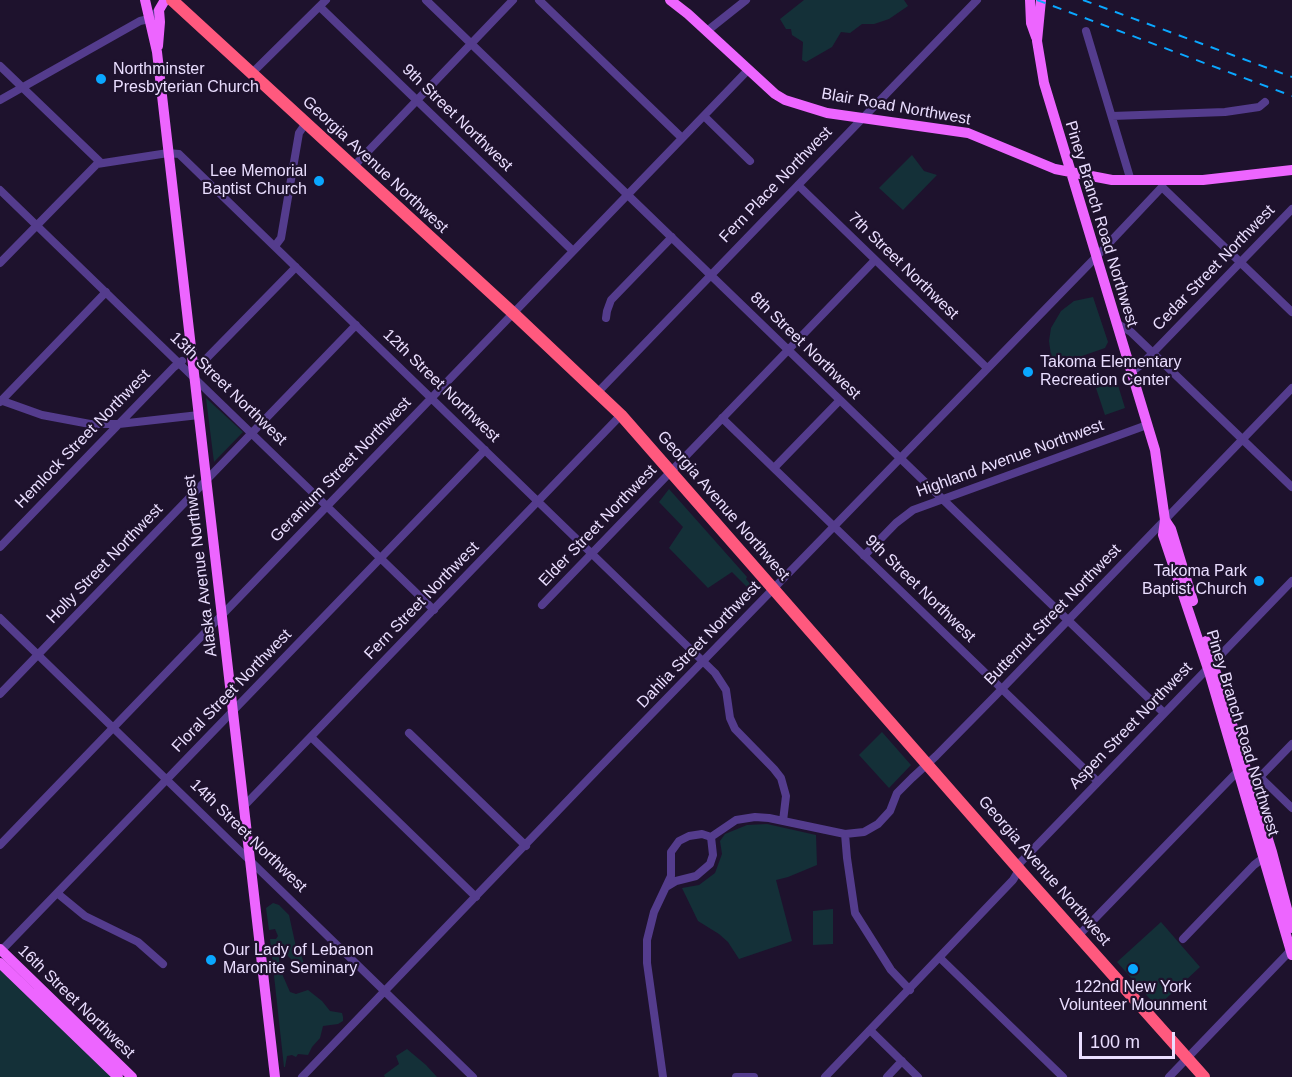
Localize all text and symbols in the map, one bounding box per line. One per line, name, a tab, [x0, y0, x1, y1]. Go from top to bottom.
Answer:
place label: Northminster Presbyterian Church	[113, 60, 259, 98]
street label: 9th Street Northwest	[398, 60, 516, 176]
marker: Northminster Presbyterian Church	[94, 72, 108, 86]
street label: Blair Road Northwest	[820, 84, 972, 130]
street label: Georgia Avenue Northwest	[298, 93, 452, 237]
street label: Piney Branch Road Northwest	[1060, 119, 1142, 329]
street label: Fern Place Northwest	[716, 123, 836, 247]
place label: Lee Memorial Baptist Church	[202, 162, 307, 200]
marker: Lee Memorial Baptist Church	[312, 174, 326, 188]
street label: Cedar Street Northwest	[1149, 201, 1279, 335]
street label: 7th Street Northwest	[844, 208, 962, 324]
street label: 8th Street Northwest	[746, 288, 864, 404]
street label: 12th Street Northwest	[379, 325, 503, 447]
street label: 13th Street Northwest	[166, 328, 290, 450]
place label: Takoma Elementary Recreation Center	[1040, 353, 1181, 391]
street label: Hemlock Street Northwest	[12, 365, 154, 513]
marker: Takoma Elementary Recreation Center	[1021, 365, 1035, 379]
street label: Geranium Street Northwest	[267, 394, 415, 546]
street label: Highland Avenue Northwest	[914, 416, 1106, 502]
street label: Georgia Avenue Northwest	[653, 427, 793, 585]
street label: Elder Street Northwest	[535, 461, 661, 591]
street label: Alaska Avenue Northwest	[180, 474, 222, 658]
street label: Holly Street Northwest	[43, 500, 167, 628]
street label: 9th Street Northwest	[861, 531, 979, 647]
street label: Fern Street Northwest	[361, 538, 483, 664]
street label: Butternut Street Northwest	[981, 541, 1125, 689]
place label: Takoma Park Baptist Church	[1142, 562, 1247, 600]
marker: Takoma Park Baptist Church	[1252, 574, 1266, 588]
street label: Dahlia Street Northwest	[633, 578, 765, 712]
street label: Floral Street Northwest	[168, 625, 296, 757]
street label: Piney Branch Road Northwest	[1201, 628, 1283, 838]
street label: Aspen Street Northwest	[1065, 659, 1197, 793]
street label: 14th Street Northwest	[186, 775, 310, 897]
street label: Georgia Avenue Northwest	[974, 792, 1114, 950]
street label: 16th Street Northwest	[14, 941, 138, 1063]
place label: Our Lady of Lebanon Maronite Seminary	[223, 941, 373, 979]
marker: Our Lady of Lebanon Maronite Seminary	[204, 953, 218, 967]
marker: 122nd New York Volunteer Mounment	[1126, 962, 1140, 976]
place label: 122nd New York Volunteer Mounment	[1059, 978, 1207, 1016]
scale bar	[1082, 1020, 1178, 1058]
text: 100 m	[1090, 1032, 1140, 1052]

